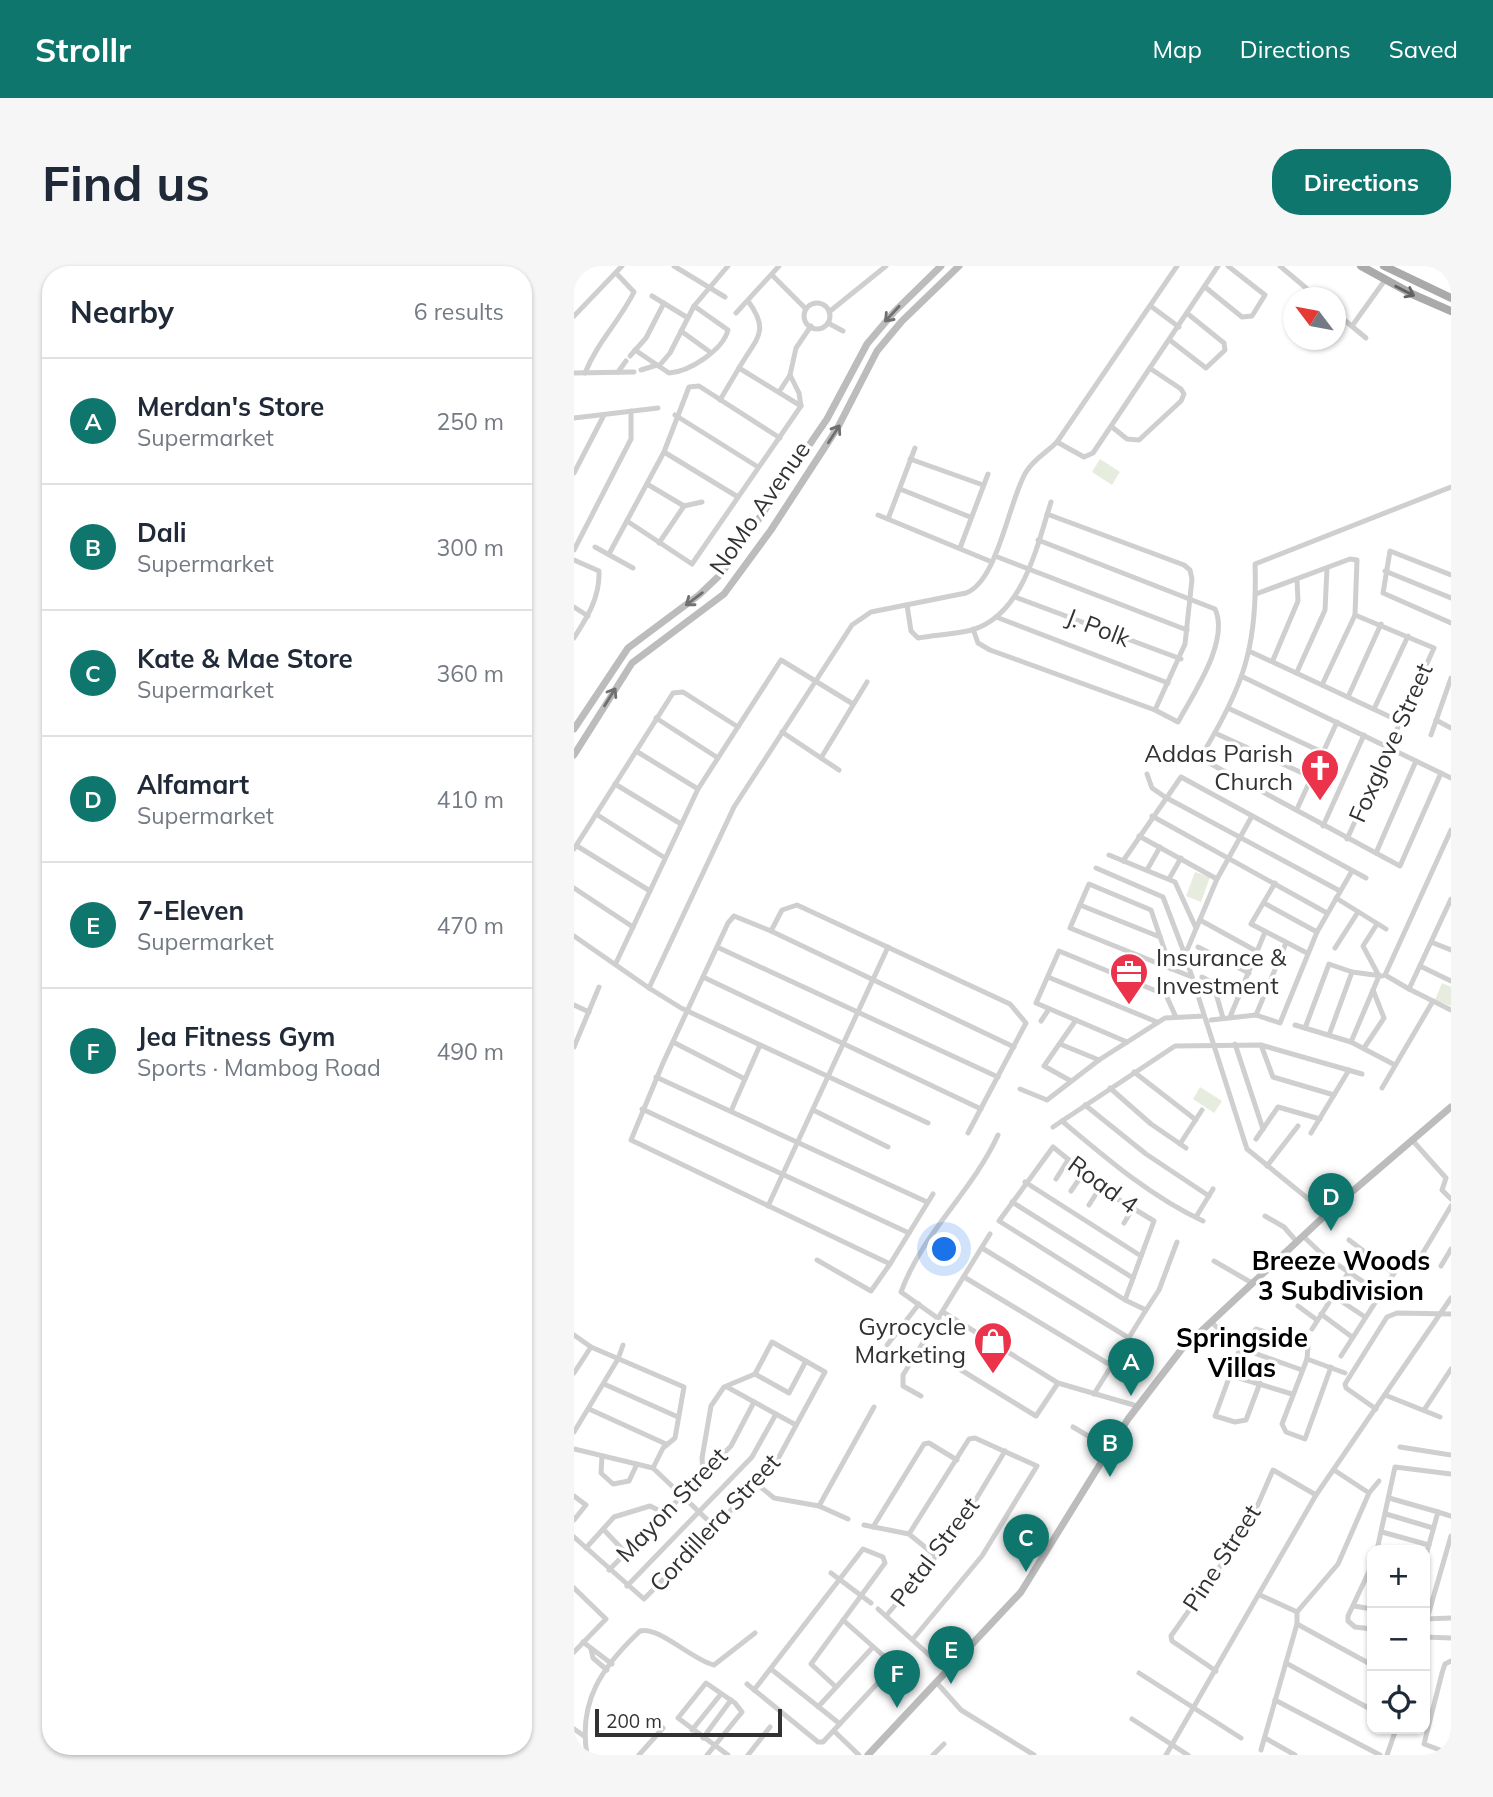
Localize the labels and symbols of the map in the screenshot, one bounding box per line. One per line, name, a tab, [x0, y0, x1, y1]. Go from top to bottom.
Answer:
one-way arrow	[1394, 284, 1415, 298]
north arrow	[1283, 287, 1346, 350]
one-way arrow	[884, 305, 901, 322]
one-way arrow	[827, 424, 841, 444]
street label: NoMo Avenue	[702, 435, 816, 580]
one-way arrow	[685, 592, 703, 607]
street label: J. Polk	[1062, 601, 1135, 653]
street label: Foxglove Street	[1342, 658, 1439, 827]
one-way arrow	[604, 687, 618, 707]
place label: Addas Parish Church	[1144, 738, 1293, 796]
church icon: Addas Parish Church	[1299, 747, 1341, 802]
place label: Insurance & Investment	[1156, 942, 1287, 1000]
office icon: Insurance & Investment	[1108, 951, 1150, 1006]
street label: Road 4	[1063, 1149, 1145, 1220]
pin: D	[1308, 1173, 1354, 1231]
your location	[927, 1232, 961, 1266]
district label: Breeze Woods 3 Subdivision	[1252, 1244, 1430, 1307]
place label: Gyrocycle Marketing	[855, 1311, 966, 1369]
shop icon: Gyrocycle Marketing	[972, 1320, 1014, 1375]
district label: Springside Villas	[1176, 1321, 1308, 1384]
pin: A	[1108, 1338, 1154, 1396]
pin: B	[1087, 1419, 1133, 1477]
street label: Mayon Street	[609, 1441, 733, 1568]
street label: Cordillera Street	[643, 1447, 786, 1598]
street label: Petal Street	[883, 1491, 985, 1612]
street label: Pine Street	[1176, 1499, 1267, 1616]
pin: C	[1003, 1514, 1049, 1572]
pin: E	[928, 1626, 974, 1684]
pin: F	[874, 1650, 920, 1708]
scale bar	[595, 1706, 782, 1738]

